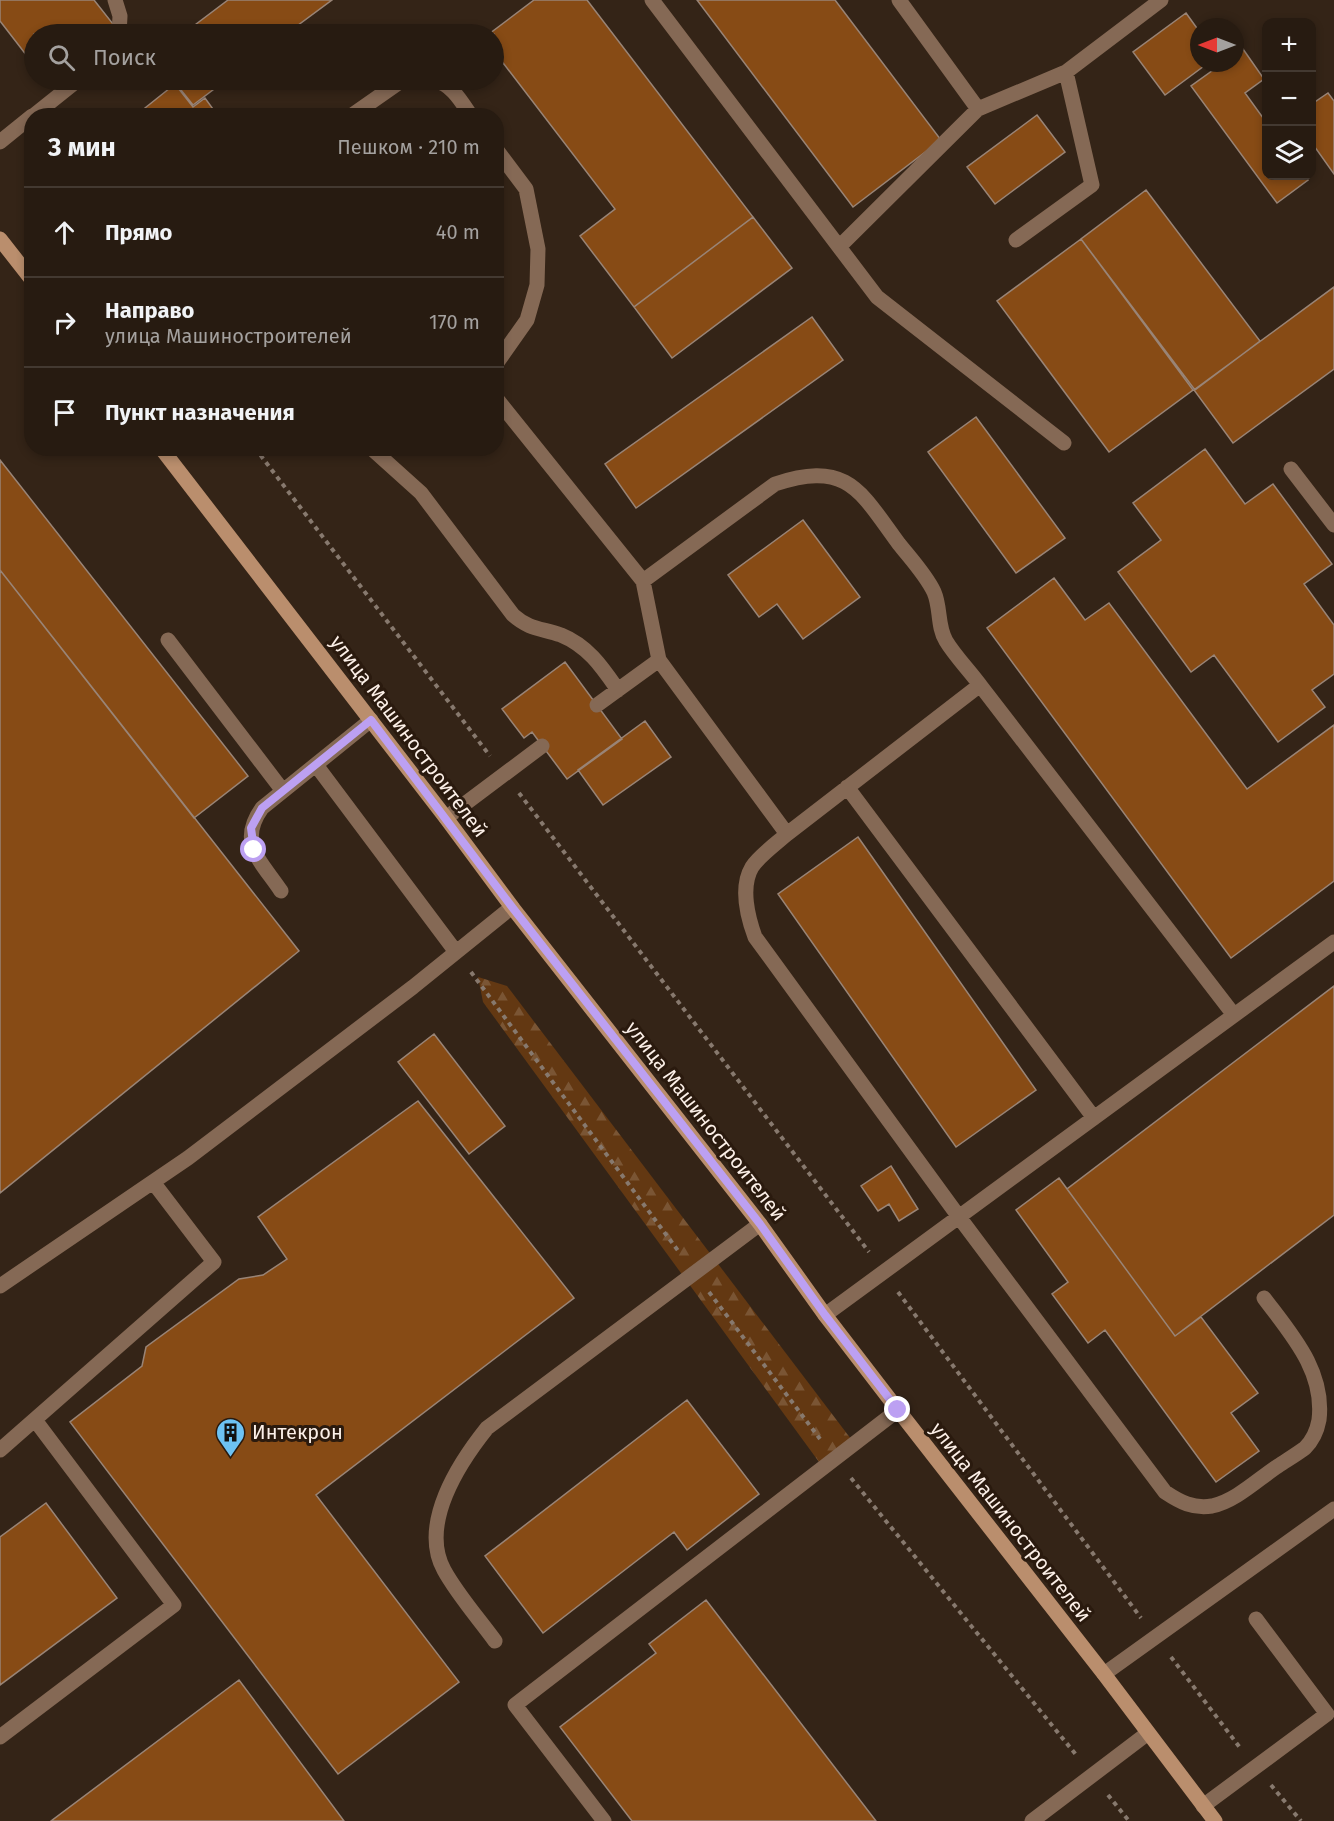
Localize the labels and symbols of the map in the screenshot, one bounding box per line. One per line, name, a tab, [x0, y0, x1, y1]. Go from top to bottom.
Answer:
north arrow	[1190, 18, 1244, 72]
street label: улица Машиностроителей	[325, 630, 493, 842]
route start	[240, 836, 266, 862]
street label: улица Машиностроителей	[621, 1016, 791, 1226]
route end	[884, 1396, 910, 1422]
building icon: Интекрон	[215, 1416, 247, 1458]
street label: улица Машиностроителей	[926, 1417, 1096, 1627]
place label: Интекрон	[252, 1420, 343, 1444]

